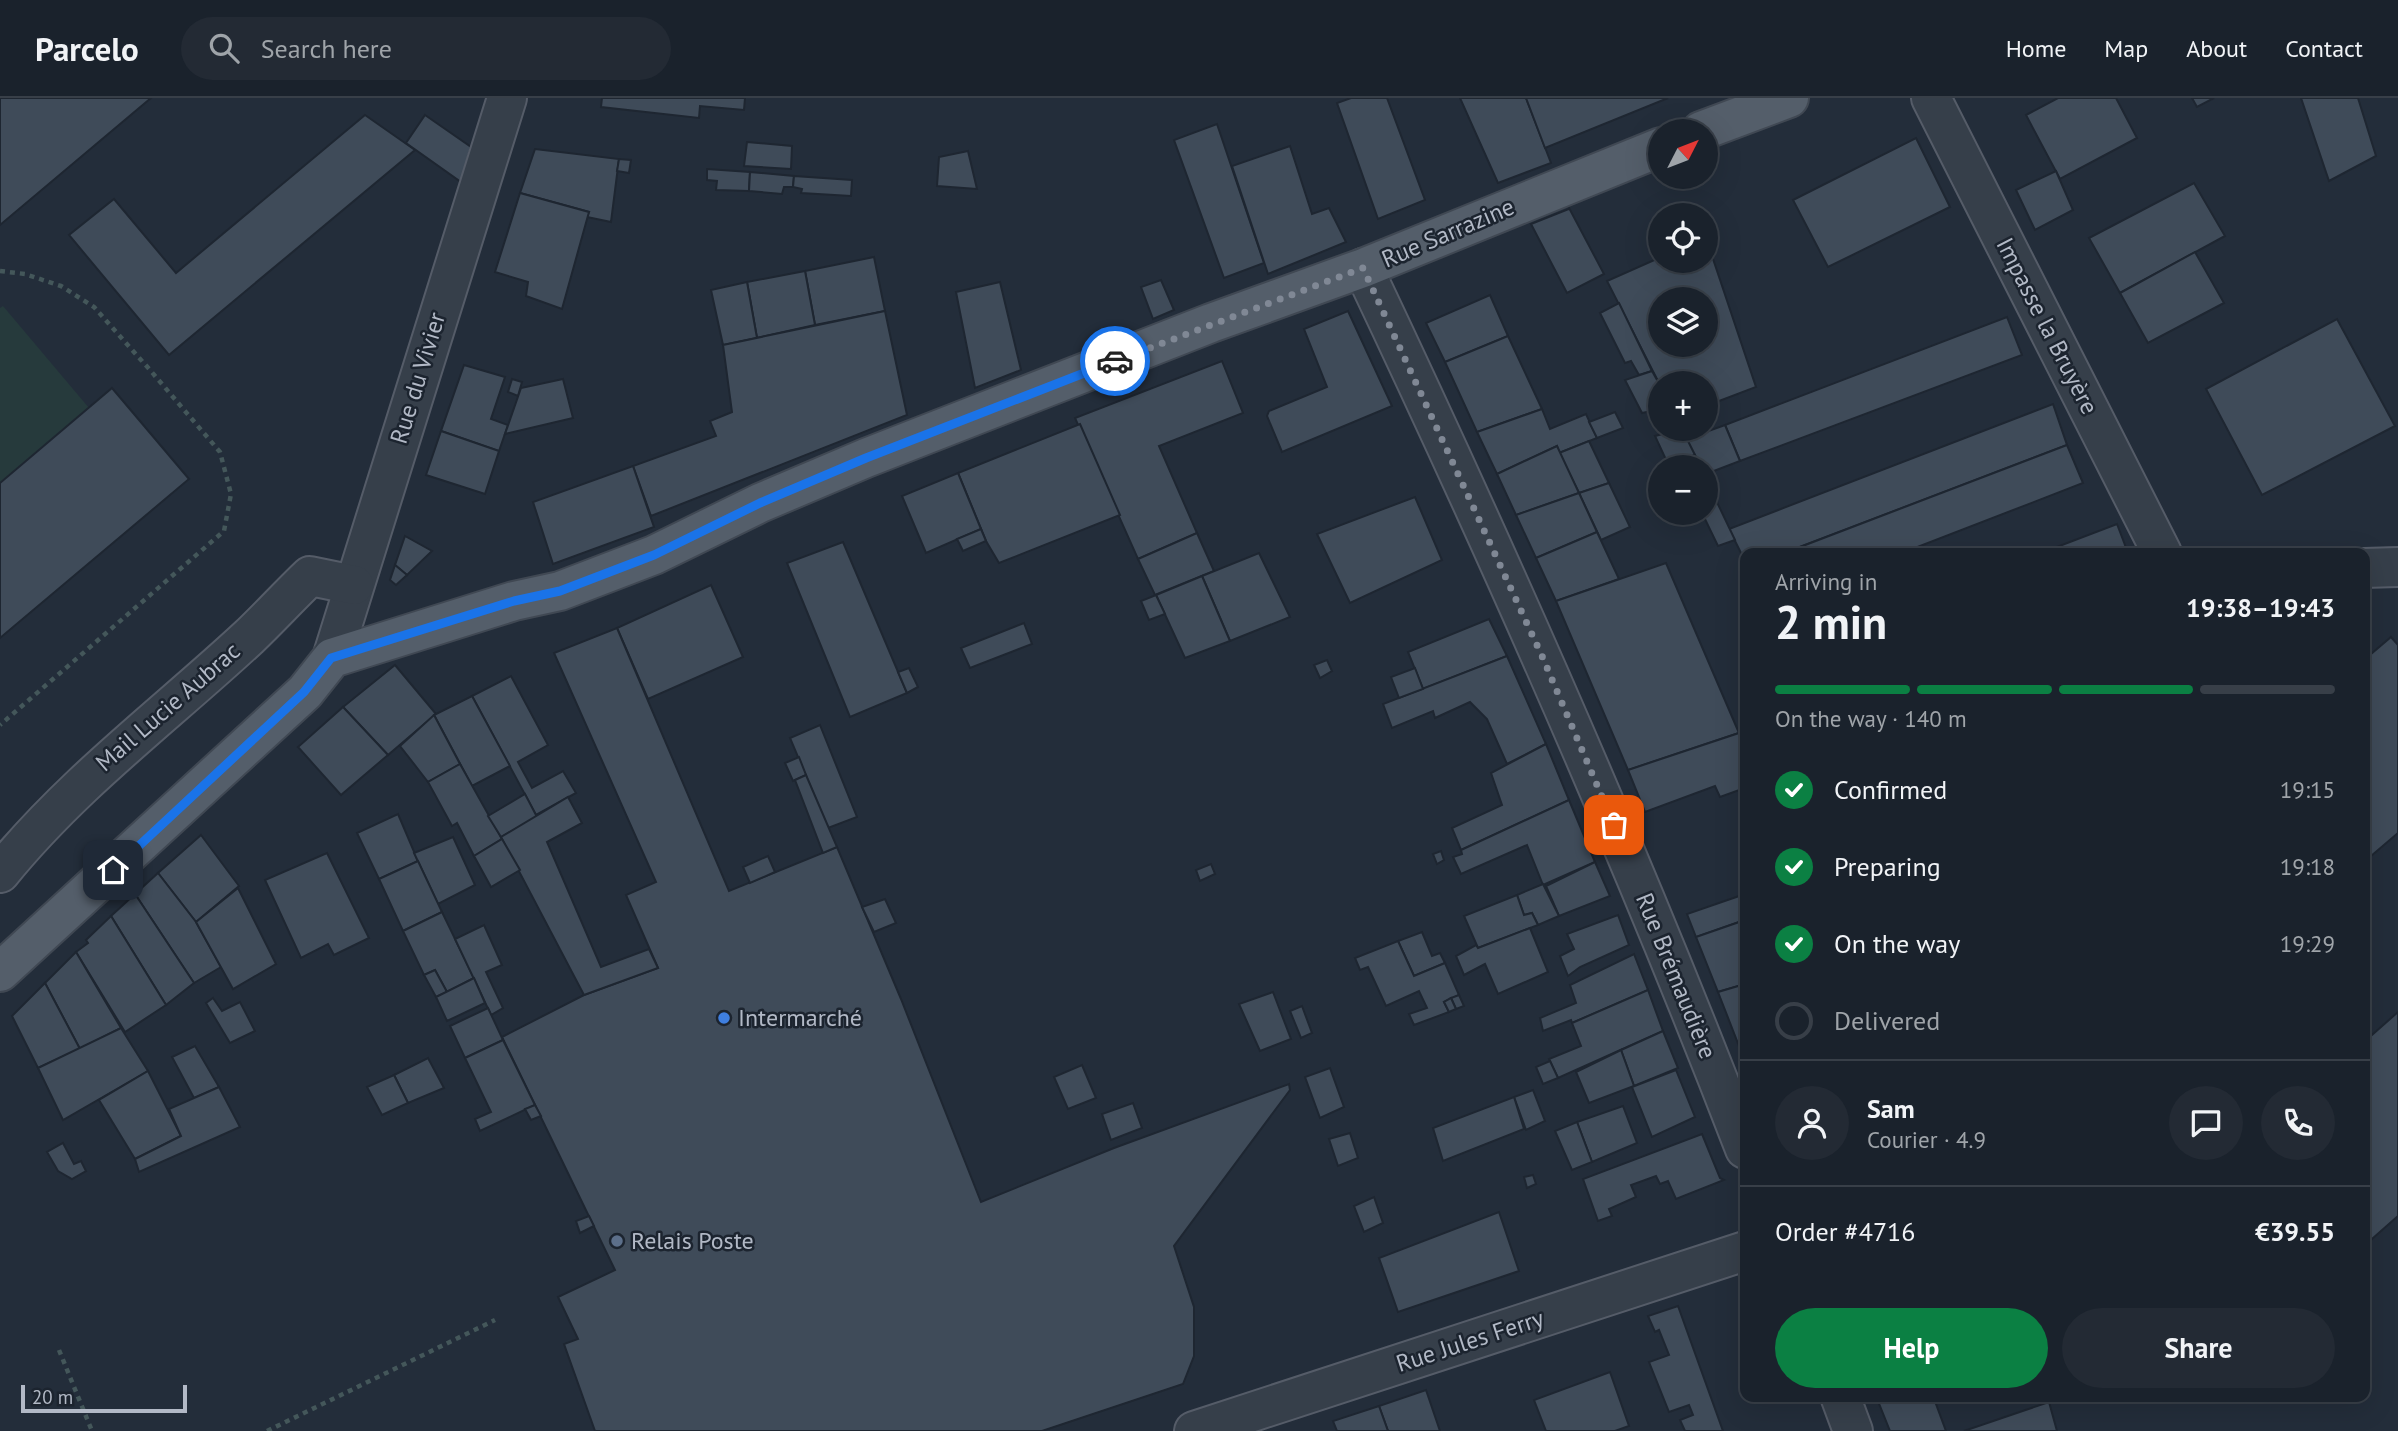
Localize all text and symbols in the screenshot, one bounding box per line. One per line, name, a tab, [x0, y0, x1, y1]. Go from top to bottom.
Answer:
search box	[181, 17, 671, 80]
text: Parcelo	[35, 27, 139, 70]
icon: search	[205, 29, 243, 67]
text: Search here	[261, 32, 392, 65]
text: Home	[2006, 33, 2066, 64]
text: Map	[2104, 33, 2148, 64]
text: About	[2186, 33, 2247, 64]
text: Contact	[2285, 33, 2363, 64]
north arrow	[1648, 119, 1718, 189]
map controls	[1648, 119, 1718, 525]
street label: Rue Sarrazine	[1377, 191, 1519, 274]
button: locate	[1648, 203, 1718, 273]
street label: Impasse la Bruyère	[1990, 232, 2105, 419]
button: layers	[1648, 287, 1718, 357]
street label: Rue du Vivier	[383, 309, 452, 447]
courier	[1080, 326, 1150, 396]
icon: car	[1096, 342, 1134, 380]
button: +	[1648, 371, 1718, 441]
button: −	[1648, 455, 1718, 525]
text: Arriving in	[1775, 567, 1877, 596]
text: 19:38–19:43	[2186, 591, 2335, 624]
text: 2 min	[1775, 592, 1887, 652]
street label: Mail Lucie Aubrac	[89, 635, 246, 778]
text: On the way · 140 m	[1775, 704, 1967, 733]
icon: check	[1775, 771, 1813, 809]
text: Confirmed	[1834, 773, 1947, 806]
text: 19:15	[2280, 775, 2335, 804]
pin	[1584, 795, 1644, 855]
icon: bag	[1595, 806, 1633, 844]
pin	[83, 840, 143, 900]
icon: check	[1775, 848, 1813, 886]
text: Preparing	[1834, 850, 1941, 883]
icon: home	[94, 851, 132, 889]
text: 19:18	[2280, 852, 2335, 881]
street label: Rue Brémaudière	[1629, 888, 1724, 1063]
icon: check	[1775, 925, 1813, 963]
text: On the way	[1834, 927, 1960, 960]
text: 19:29	[2280, 929, 2335, 958]
place label: Intermarché	[738, 1002, 862, 1033]
text: Delivered	[1834, 1004, 1940, 1037]
marker: Intermarché	[716, 1010, 732, 1026]
button: person	[1775, 1086, 1849, 1160]
button: chat	[2169, 1086, 2243, 1160]
button: phone	[2261, 1086, 2335, 1160]
text: Sam	[1867, 1092, 1915, 1125]
text: Courier · 4.9	[1867, 1125, 1986, 1154]
text: Order #4716	[1775, 1215, 1915, 1248]
text: €39.55	[2255, 1215, 2335, 1248]
place label: Relais Poste	[631, 1225, 754, 1256]
marker: Relais Poste	[609, 1233, 625, 1249]
street label: Rue Jules Ferry	[1392, 1302, 1548, 1379]
button: Help	[1775, 1308, 2048, 1388]
button: Share	[2062, 1308, 2335, 1388]
scale bar	[21, 1382, 187, 1414]
text: 20 m	[32, 1385, 73, 1409]

